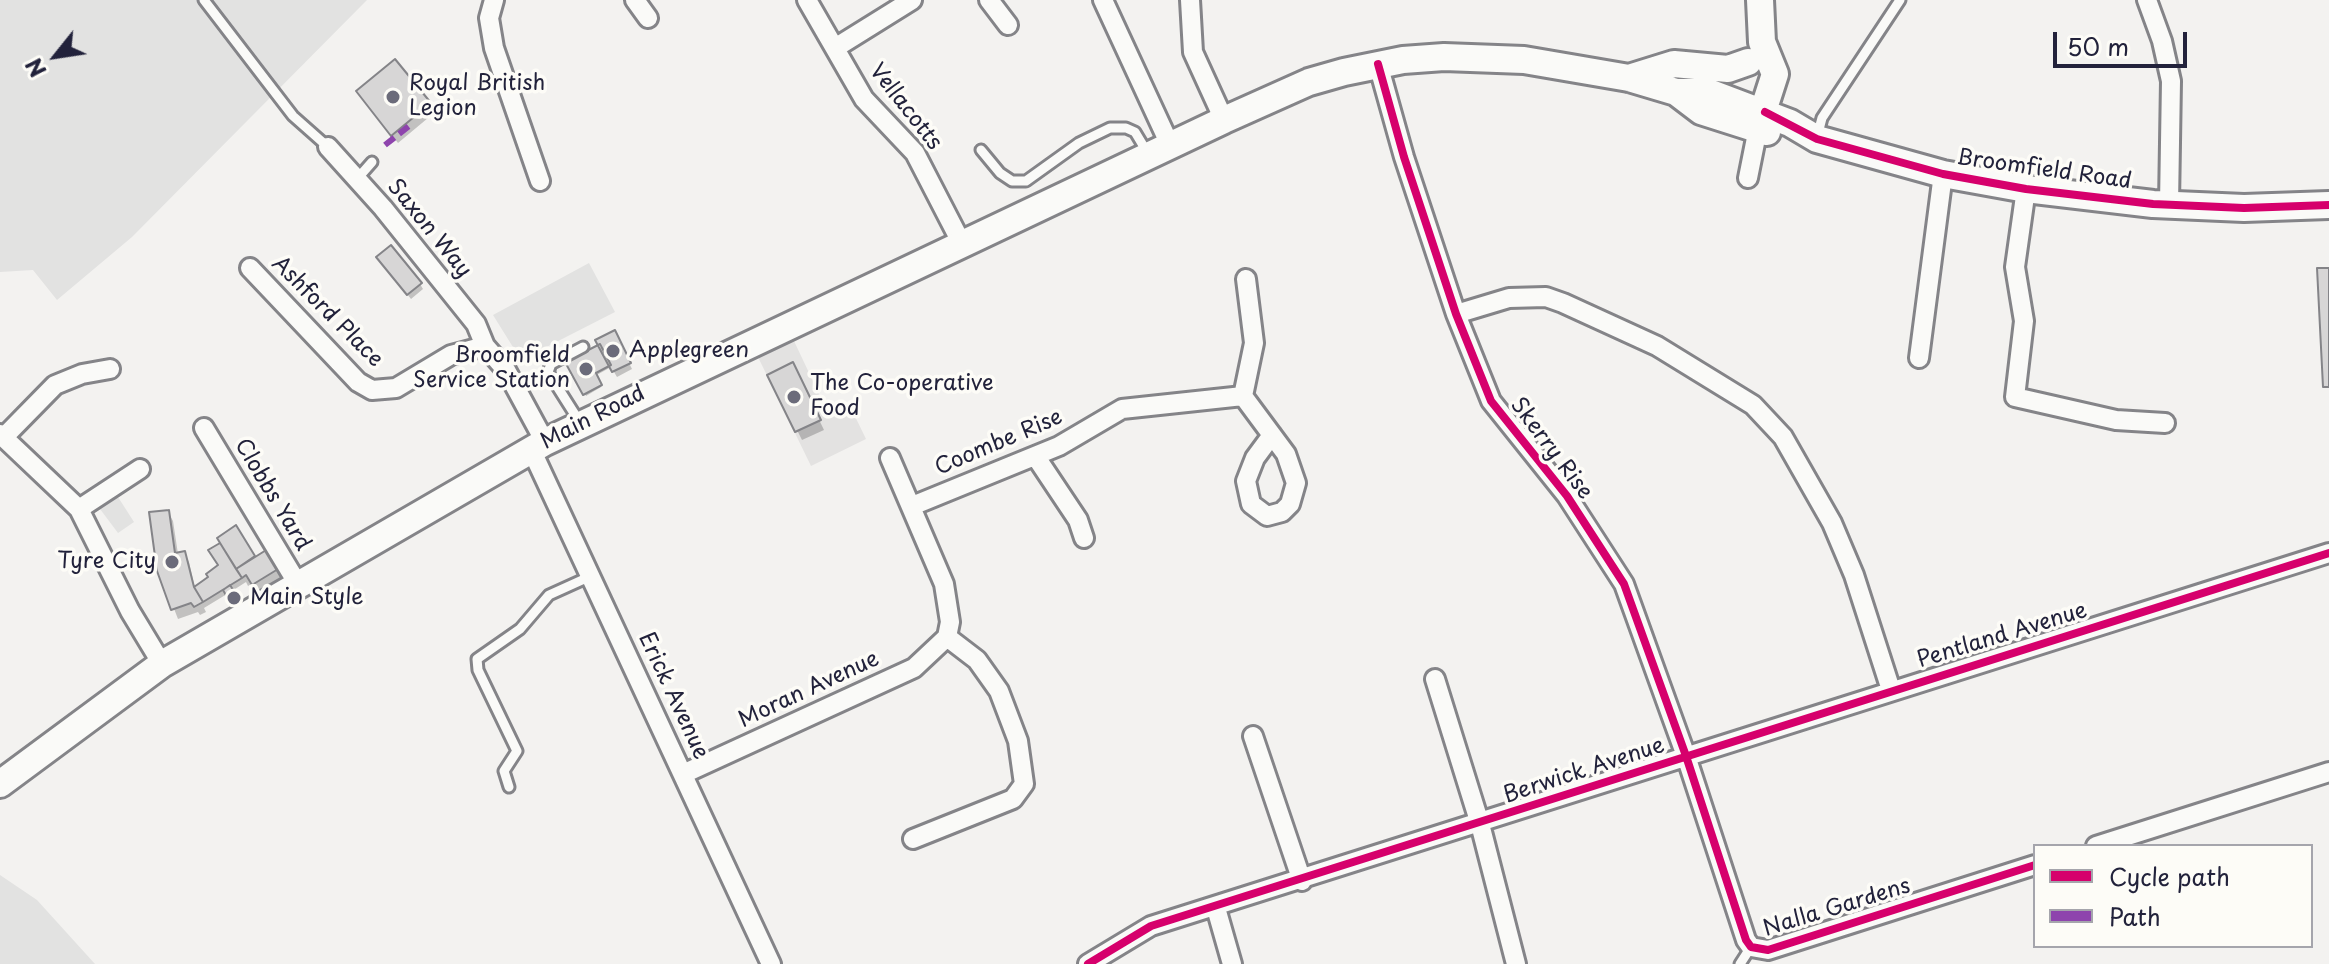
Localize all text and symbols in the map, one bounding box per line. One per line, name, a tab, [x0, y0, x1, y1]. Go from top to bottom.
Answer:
north arrow	[16, 16, 96, 96]
scale bar	[2057, 16, 2191, 66]
text: 50 m	[2067, 28, 2129, 64]
text: N	[16, 52, 53, 84]
street label: Vellacotts	[863, 59, 947, 155]
place label: Royal British Legion	[409, 71, 545, 122]
marker: Royal British Legion	[384, 88, 402, 106]
street label: Broomfield Road	[1955, 145, 2133, 195]
street label: Saxon Way	[381, 174, 477, 284]
street label: Ashford Place	[266, 251, 388, 373]
place label: Applegreen	[629, 338, 749, 364]
marker: Applegreen	[604, 342, 622, 360]
place label: Broomfield Service Station	[413, 343, 570, 394]
marker: Broomfield Service Station	[577, 360, 595, 378]
place label: The Co-operative Food	[810, 371, 994, 422]
street label: Main Road	[536, 380, 650, 456]
marker: The Co-operative Food	[785, 388, 803, 406]
street label: Skerry Rise	[1504, 393, 1598, 505]
street label: Coombe Rise	[931, 404, 1067, 482]
street label: Clobbs Yard	[228, 434, 316, 556]
place label: Tyre City	[57, 549, 156, 575]
marker: Tyre City	[163, 553, 181, 571]
place label: Main Style	[250, 585, 364, 611]
marker: Main Style	[225, 589, 243, 607]
street label: Pentland Avenue	[1914, 598, 2090, 674]
street label: Erick Avenue	[632, 628, 714, 764]
street label: Moran Avenue	[735, 646, 883, 734]
street label: Berwick Avenue	[1500, 733, 1668, 809]
legend	[2033, 844, 2313, 948]
text: Cycle path	[2109, 858, 2230, 894]
street label: Nalla Gardens	[1760, 873, 1914, 943]
text: Path	[2109, 898, 2161, 934]

